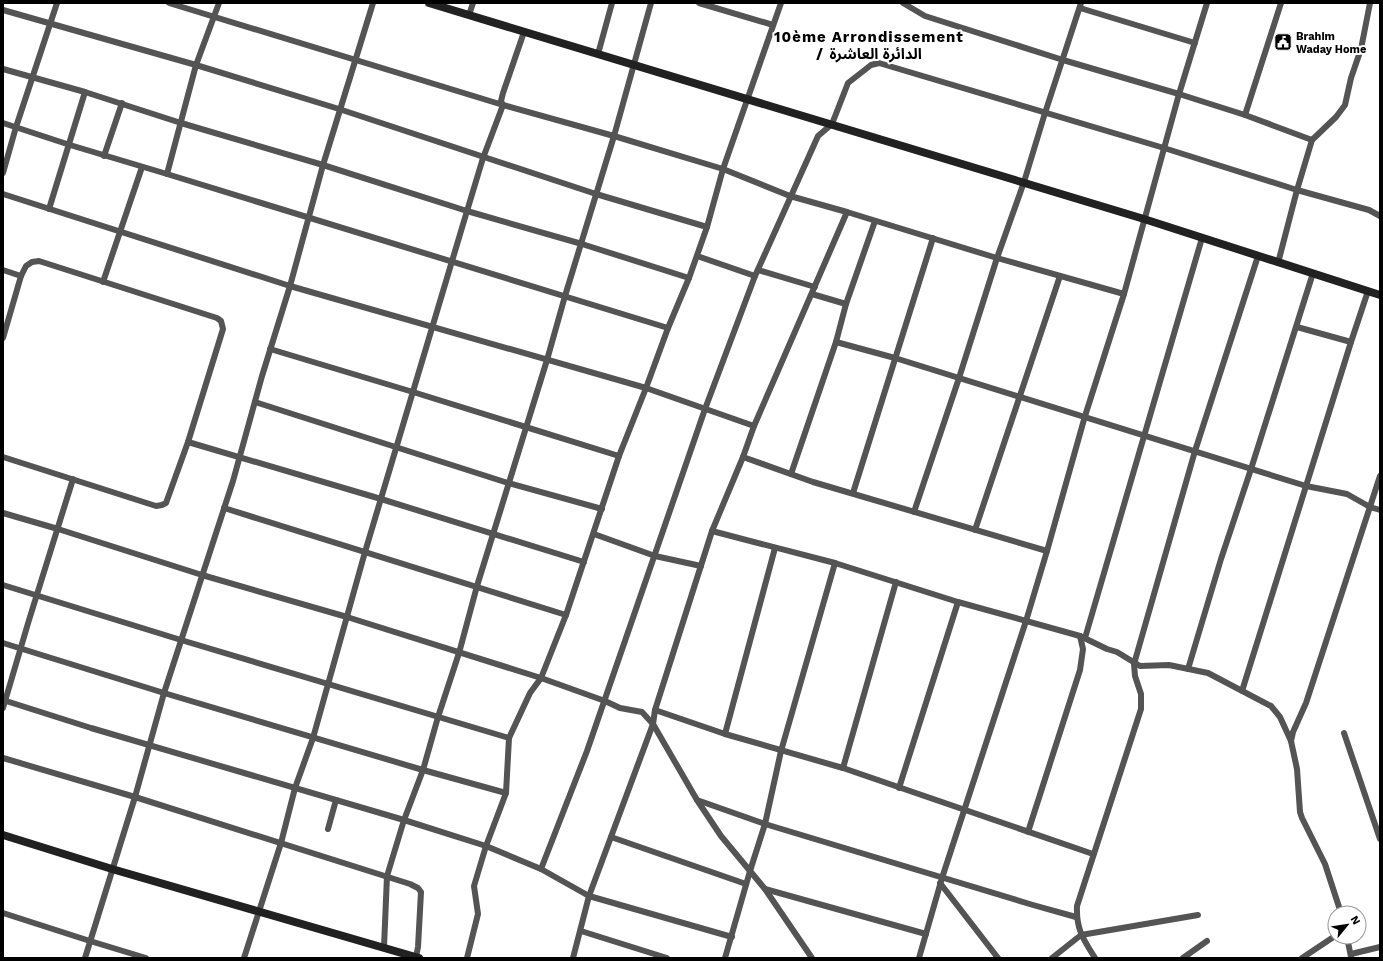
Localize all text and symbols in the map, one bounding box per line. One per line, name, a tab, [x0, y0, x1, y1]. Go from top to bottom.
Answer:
district label: 10ème Arrondissement / الدائرة العاشرة	[774, 28, 964, 63]
place label: Brahim Waday Home	[1296, 30, 1366, 56]
public building icon: Brahim Waday Home	[1273, 32, 1293, 52]
north arrow	[1327, 905, 1367, 945]
text: N	[1348, 913, 1363, 927]

